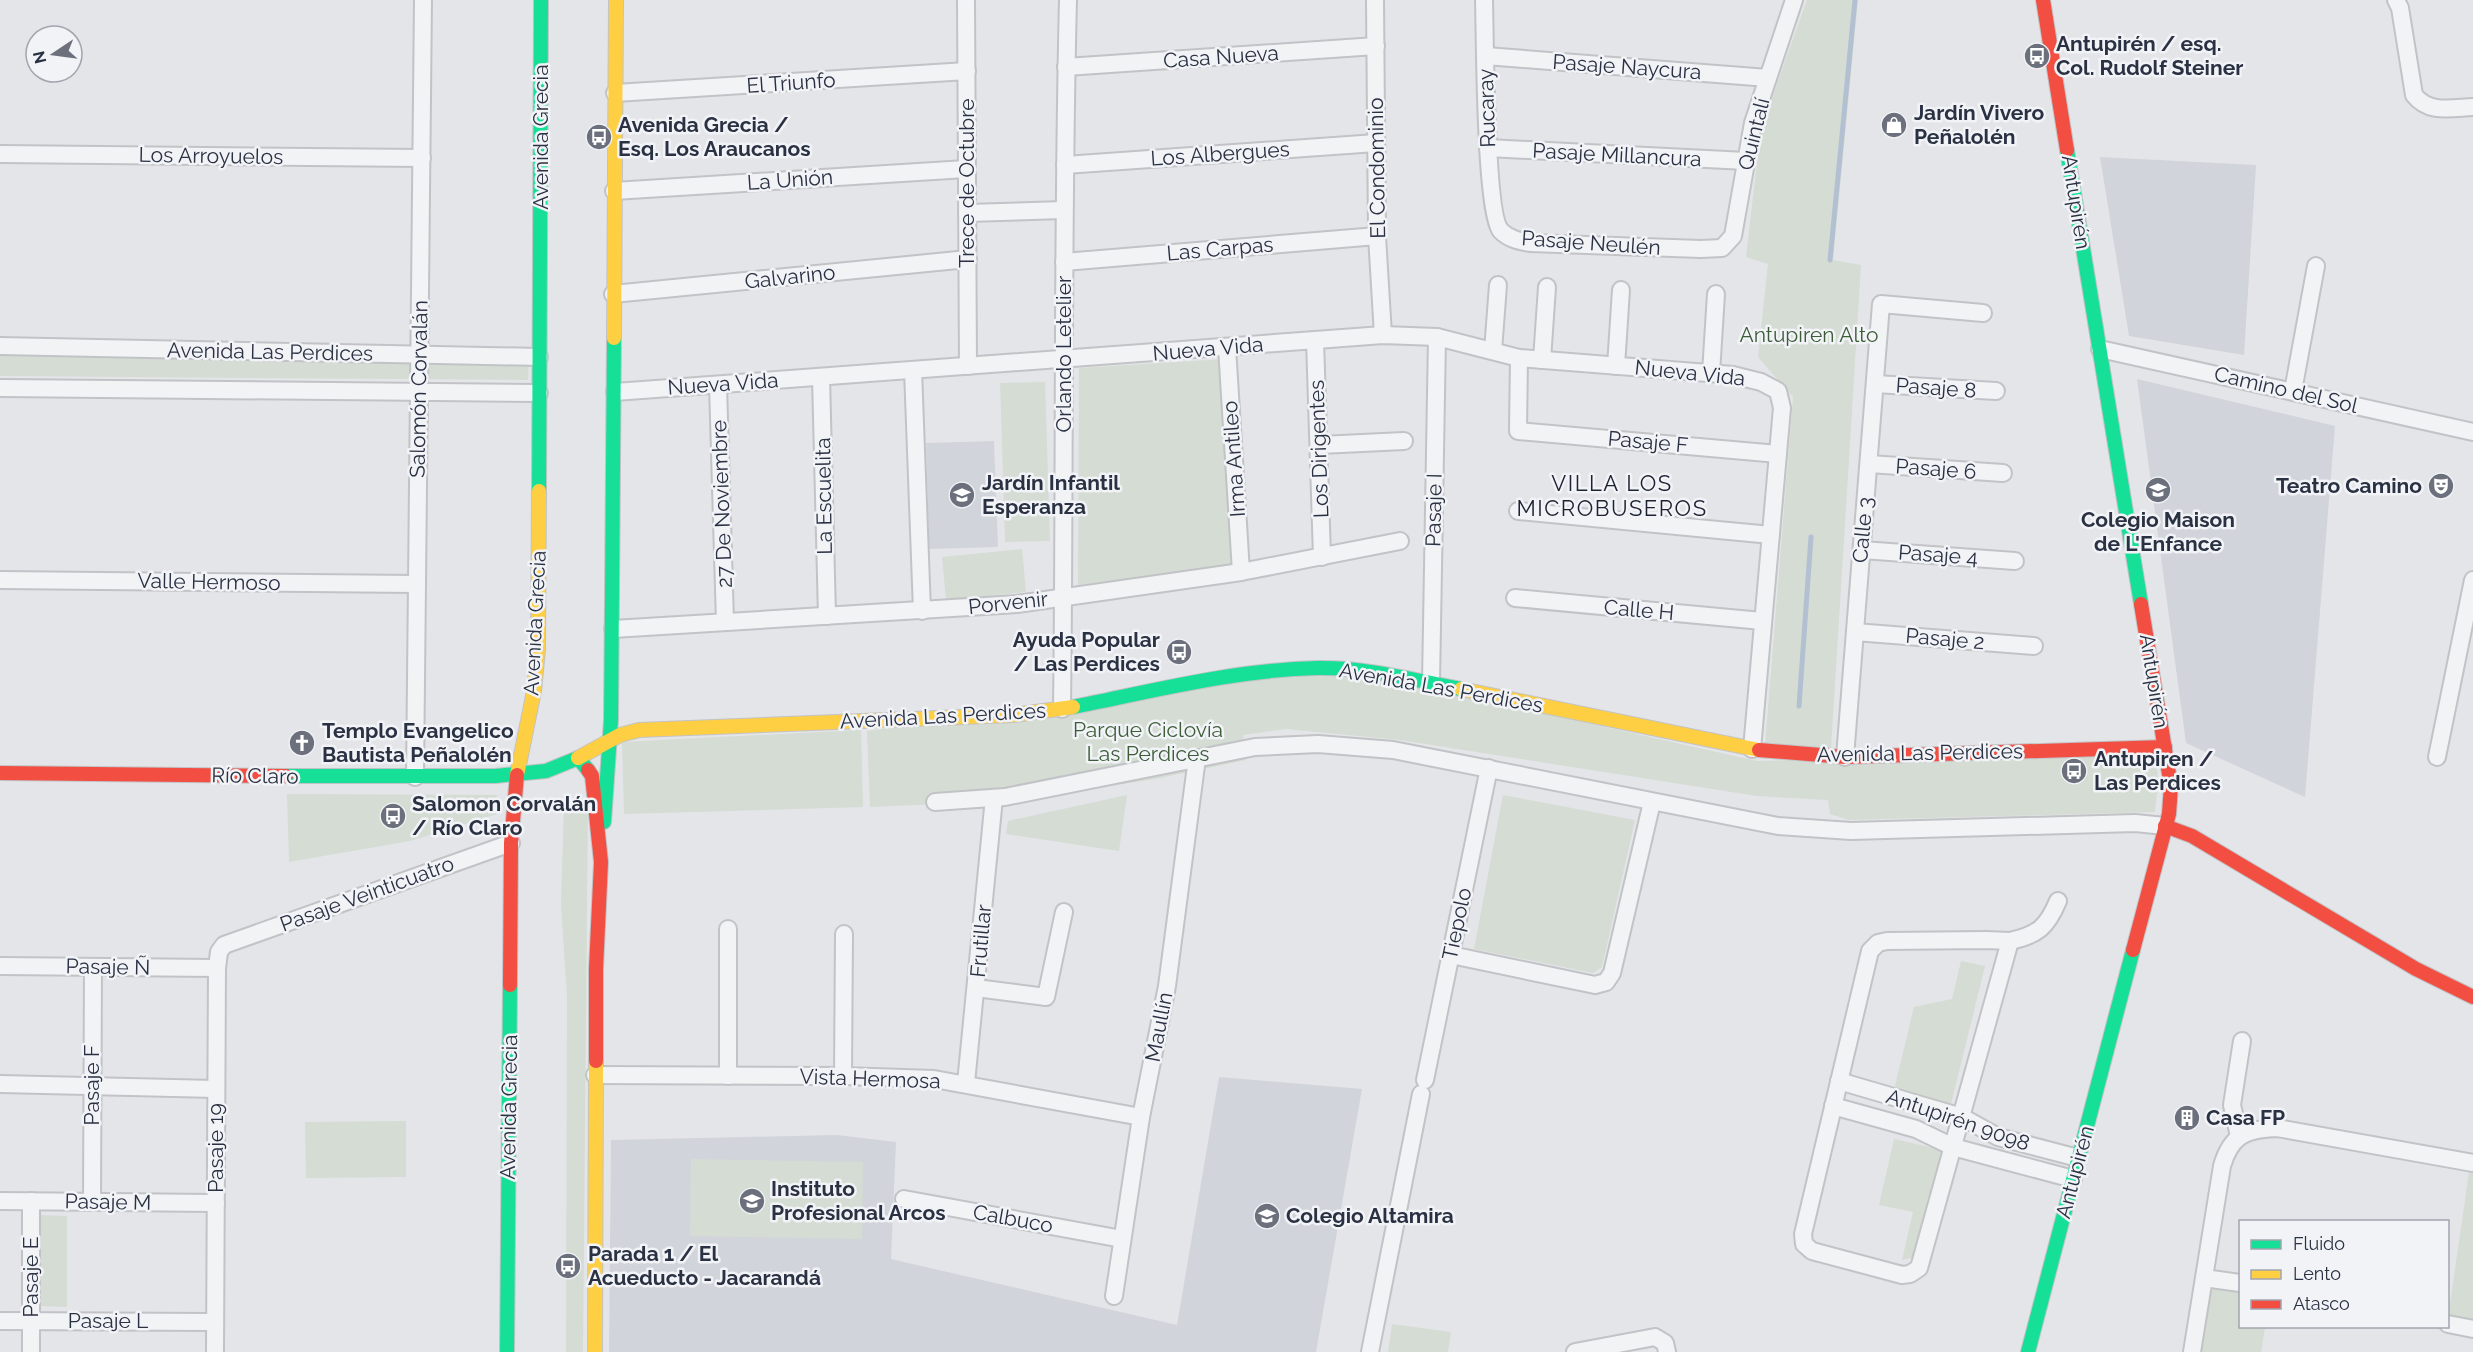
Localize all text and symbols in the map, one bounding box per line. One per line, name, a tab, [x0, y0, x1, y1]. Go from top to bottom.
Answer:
north arrow	[24, 24, 84, 84]
place label: Antupirén / esq. Col. Rudolf Steiner	[2056, 31, 2243, 80]
street label: Casa Nueva	[1162, 40, 1280, 73]
bus stop icon: Antupirén / esq. Col. Rudolf Steiner	[2022, 41, 2052, 71]
text: N	[29, 49, 51, 65]
street label: Pasaje Naycura	[1552, 49, 1702, 84]
street label: Avenida Grecia	[528, 64, 553, 210]
street label: El Triunfo	[746, 67, 836, 98]
street label: Rucaray	[1473, 68, 1500, 148]
street label: Quintalí	[1732, 95, 1775, 173]
street label: El Condominio	[1363, 97, 1390, 239]
street label: Trece de Octubre	[954, 98, 979, 268]
place label: Jardín Vivero Peñalolén	[1914, 100, 2044, 149]
shop icon: Jardín Vivero Peñalolén	[1879, 110, 1909, 140]
place label: Avenida Grecia / Esq. Los Araucanos	[618, 112, 811, 161]
bus stop icon: Avenida Grecia / Esq. Los Araucanos	[584, 122, 614, 152]
street label: Los Albergues	[1149, 136, 1290, 171]
street label: Pasaje Millancura	[1532, 138, 1702, 171]
street label: Los Arroyuelos	[139, 142, 284, 169]
street label: Antupirén	[2057, 153, 2096, 251]
street label: La Unión	[746, 164, 834, 195]
street label: Pasaje Neulén	[1521, 225, 1661, 260]
street label: Las Carpas	[1166, 231, 1274, 266]
street label: Galvarino	[743, 259, 836, 294]
street label: Orlando Letelier	[1051, 275, 1076, 432]
street label: Salomón Corvalán	[404, 300, 433, 478]
park label: Antupiren Alto	[1740, 322, 1878, 347]
street label: Nueva Vida	[1152, 331, 1264, 366]
street label: Avenida Las Perdices	[167, 337, 373, 366]
street label: Nueva Vida	[1634, 354, 1747, 391]
street label: Camino del Sol	[2212, 361, 2361, 418]
street label: Nueva Vida	[667, 367, 779, 400]
street label: Pasaje 8	[1895, 372, 1977, 403]
street label: Los Dirigentes	[1304, 379, 1333, 519]
street label: Irma Antileo	[1217, 400, 1250, 518]
street label: 27 De Noviembre	[706, 420, 737, 588]
street label: Pasaje F	[1607, 426, 1689, 457]
street label: La Escuelita	[810, 437, 837, 555]
street label: Pasaje 6	[1895, 453, 1977, 484]
place label: Jardín Infantil Esperanza	[982, 470, 1120, 519]
district label: VILLA LOS MICROBUSEROS	[1517, 470, 1708, 521]
theatre icon: Teatro Camino	[2426, 471, 2456, 501]
street label: Pasaje I	[1420, 473, 1447, 547]
place label: Teatro Camino	[2276, 473, 2422, 498]
school or university icon: Colegio Maison de L'Enfance	[2143, 475, 2173, 505]
school or university icon: Jardín Infantil Esperanza	[947, 480, 977, 510]
street label: Calle 3	[1847, 496, 1878, 564]
place label: Colegio Maison de L'Enfance	[2081, 507, 2235, 556]
street label: Pasaje 4	[1897, 539, 1979, 570]
street label: Avenida Grecia	[518, 550, 551, 696]
street label: Valle Hermoso	[137, 568, 281, 595]
street label: Porvenir	[967, 586, 1050, 619]
street label: Calle H	[1603, 594, 1675, 625]
street label: Pasaje 2	[1904, 623, 1986, 654]
place label: Ayuda Popular / Las Perdices	[1013, 627, 1160, 676]
street label: Antupirén	[2135, 632, 2174, 730]
bus stop icon: Ayuda Popular / Las Perdices	[1164, 637, 1194, 667]
street label: Avenida Las Perdices	[1337, 657, 1545, 718]
street label: Avenida Las Perdices	[839, 698, 1047, 733]
park label: Parque Ciclovía Las Perdices	[1073, 717, 1223, 766]
place label: Templo Evangelico Bautista Peñalolén	[322, 718, 514, 767]
church icon: Templo Evangelico Bautista Peñalolén	[287, 728, 317, 758]
street label: Avenida Las Perdices	[1817, 738, 2023, 767]
place label: Antupiren / Las Perdices	[2094, 746, 2221, 795]
bus stop icon: Antupiren / Las Perdices	[2059, 756, 2089, 786]
street label: Río Claro	[211, 762, 299, 789]
place label: Salomon Corvalán / Río Claro	[412, 791, 596, 840]
bus stop icon: Salomon Corvalán / Río Claro	[378, 801, 408, 831]
street label: Pasaje Veinticuatro	[277, 850, 457, 937]
street label: Tiepolo	[1437, 885, 1476, 962]
street label: Frutillar	[965, 903, 996, 979]
street label: Pasaje Ñ	[65, 953, 151, 980]
street label: Maullín	[1140, 990, 1178, 1064]
street label: Avenida Grecia	[495, 1034, 522, 1180]
street label: Pasaje F	[79, 1045, 104, 1125]
street label: Vista Hermosa	[799, 1064, 941, 1093]
street label: Antupirén 9098	[1883, 1083, 2033, 1156]
street label: Pasaje 19	[203, 1103, 228, 1193]
building icon: Casa FP	[2172, 1103, 2202, 1133]
place label: Casa FP	[2206, 1105, 2285, 1130]
street label: Antupirén	[2050, 1123, 2099, 1221]
place label: Instituto Profesional Arcos	[771, 1176, 946, 1225]
school or university icon: Instituto Profesional Arcos	[737, 1186, 767, 1216]
street label: Pasaje M	[64, 1188, 152, 1215]
street label: Calbuco	[971, 1199, 1055, 1238]
school or university icon: Colegio Altamira	[1252, 1201, 1282, 1231]
place label: Colegio Altamira	[1286, 1203, 1454, 1228]
legend	[2239, 1220, 2449, 1328]
text: Fluido	[2293, 1233, 2345, 1254]
street label: Pasaje E	[18, 1236, 43, 1318]
place label: Parada 1 / El Acueducto - Jacarandá	[588, 1241, 821, 1290]
bus stop icon: Parada 1 / El Acueducto - Jacarandá	[553, 1251, 583, 1281]
text: Lento	[2293, 1263, 2341, 1284]
text: Atasco	[2293, 1293, 2350, 1314]
street label: Pasaje L	[68, 1308, 148, 1333]

